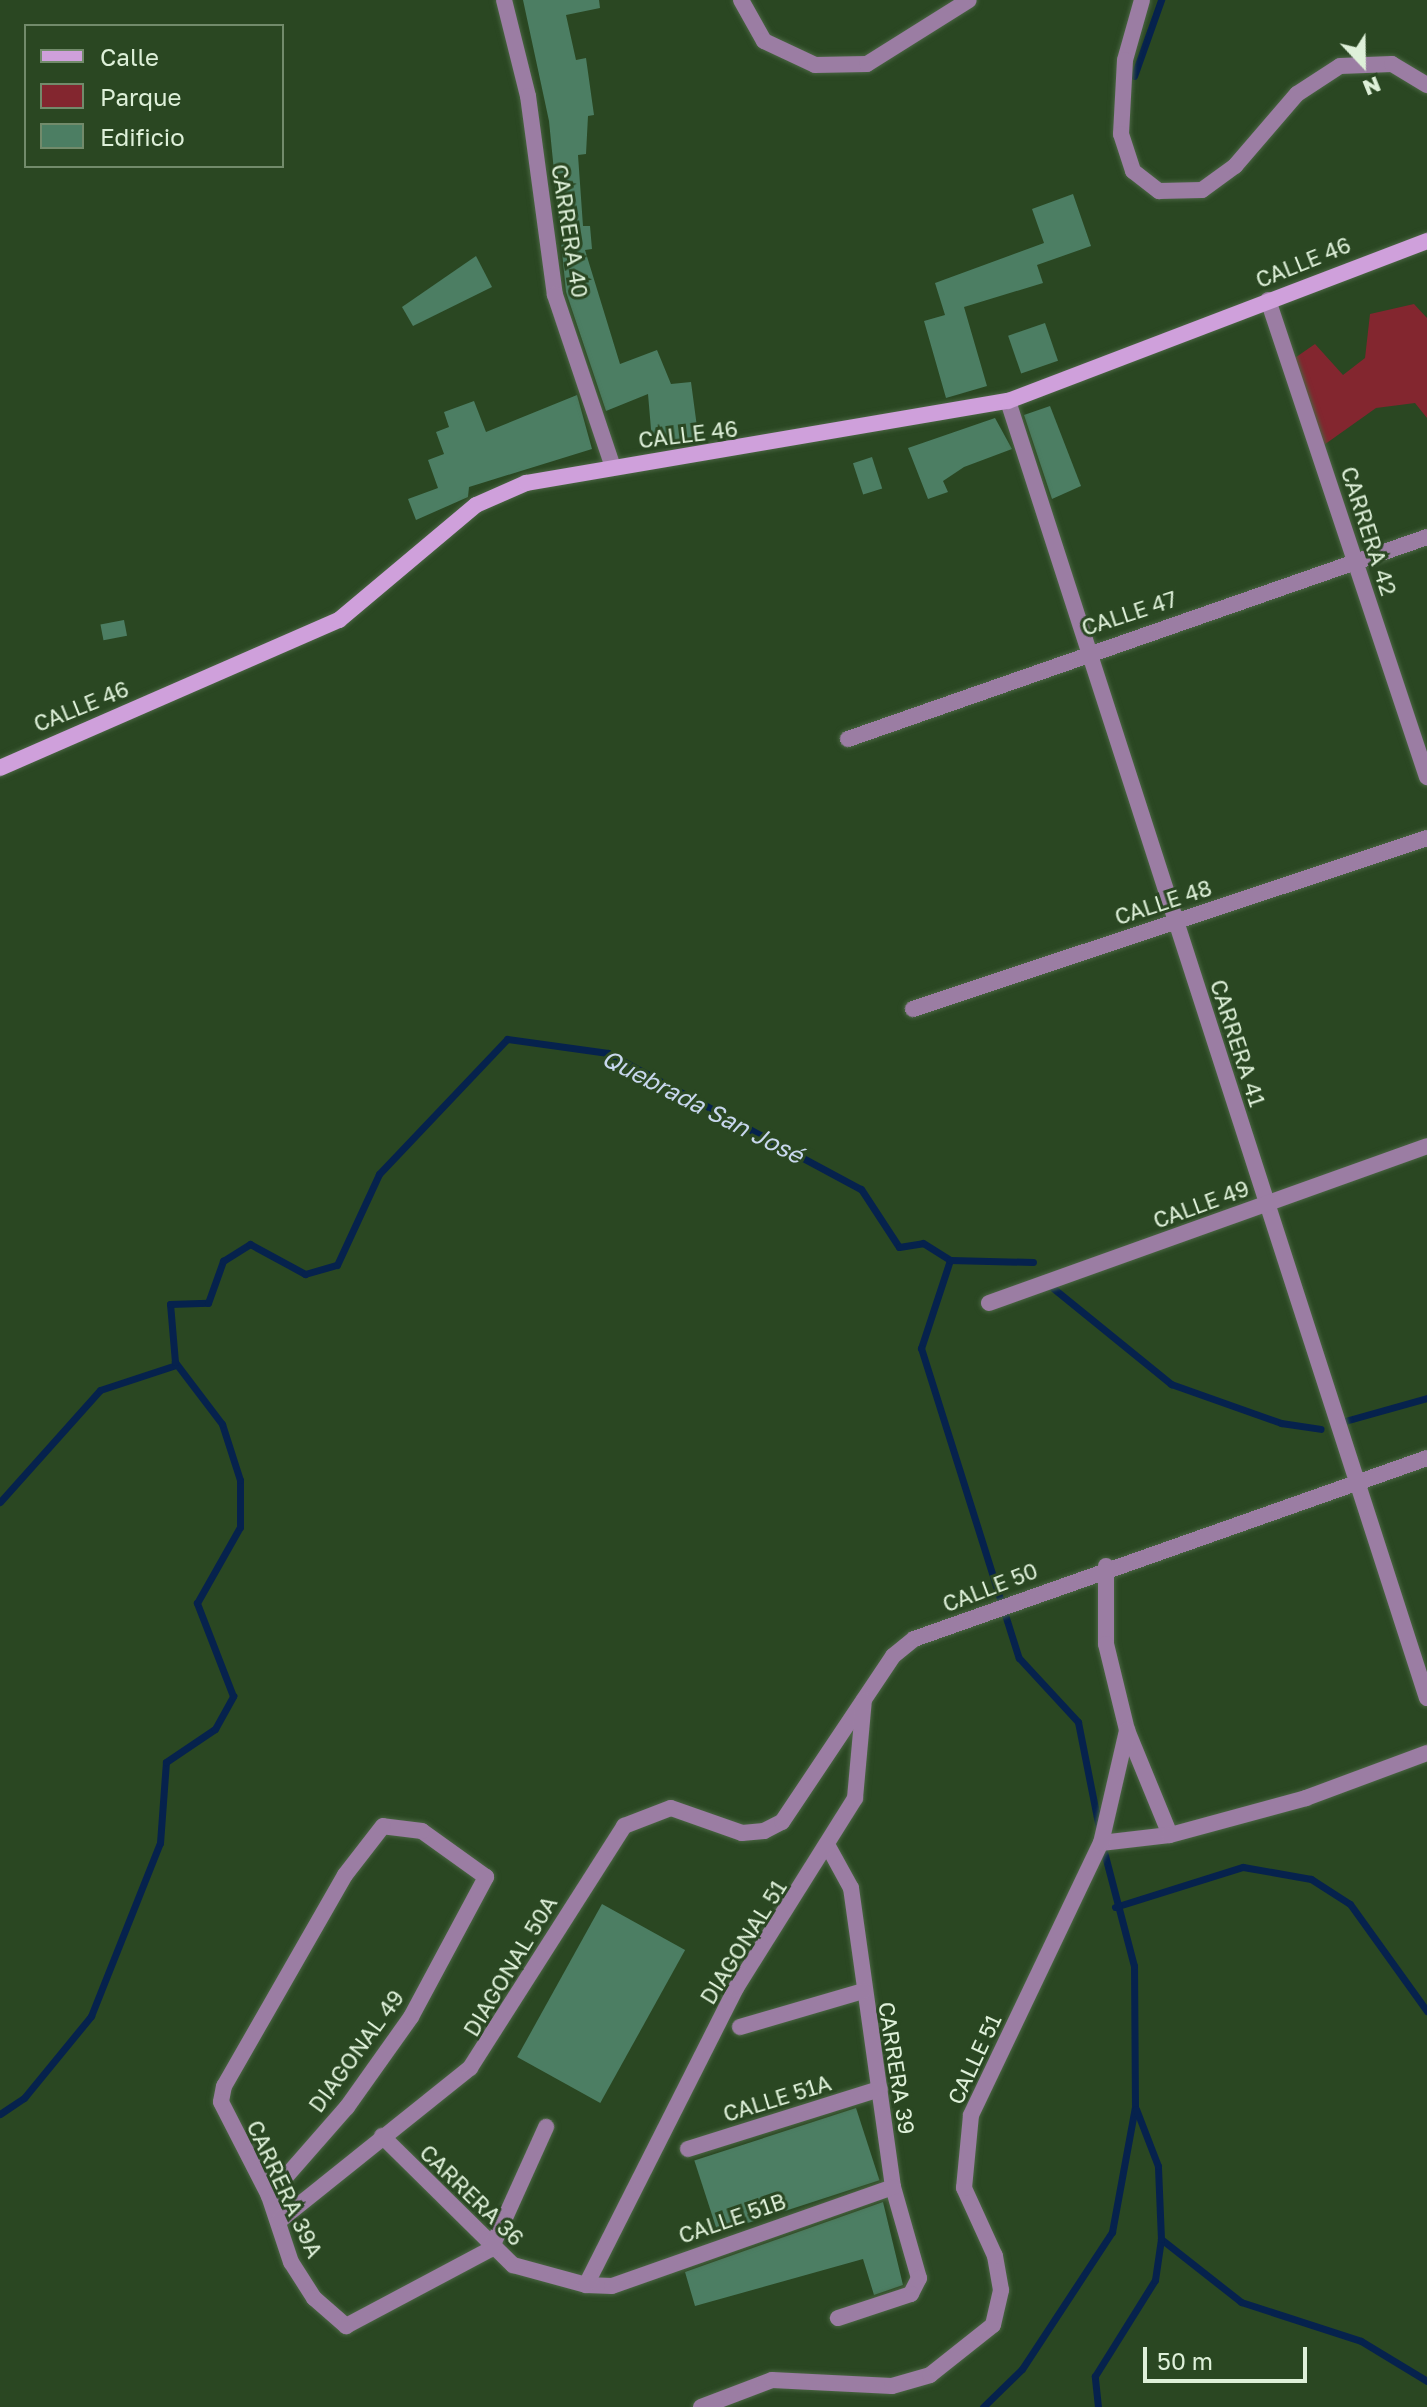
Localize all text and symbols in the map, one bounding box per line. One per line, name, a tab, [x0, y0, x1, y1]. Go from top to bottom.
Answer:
legend	[24, 24, 284, 168]
north arrow	[1323, 24, 1403, 104]
text: Calle	[100, 42, 159, 71]
text: N	[1359, 71, 1385, 102]
text: Parque	[100, 82, 181, 111]
text: Edificio	[100, 122, 185, 151]
street label: CARRERA 40	[546, 162, 594, 300]
street label: CALLE 46	[1252, 231, 1354, 293]
street label: CALLE 46	[637, 415, 739, 453]
street label: CARRERA 42	[1336, 463, 1402, 599]
street label: CALLE 47	[1078, 585, 1180, 641]
street label: CALLE 46	[30, 675, 132, 737]
street label: CALLE 48	[1111, 874, 1215, 930]
street label: CARRERA 41	[1205, 976, 1271, 1110]
water label: Quebrada San José	[598, 1043, 808, 1169]
street label: CALLE 49	[1150, 1174, 1252, 1234]
street label: CALLE 50	[939, 1557, 1041, 1617]
street label: DIAGONAL 51	[694, 1875, 792, 2009]
street label: DIAGONAL 50A	[458, 1891, 562, 2041]
street label: DIAGONAL 49	[303, 1985, 409, 2117]
street label: CARRERA 39	[873, 2000, 921, 2136]
street label: CALLE 51	[942, 2010, 1006, 2108]
street label: CALLE 51A	[720, 2069, 834, 2127]
street label: CARRERA 39A	[242, 2116, 328, 2262]
street label: CARRERA 36	[415, 2139, 529, 2251]
street label: CALLE 51B	[675, 2187, 789, 2249]
scale bar	[1147, 2331, 1311, 2381]
text: 50 m	[1157, 2346, 1213, 2375]

